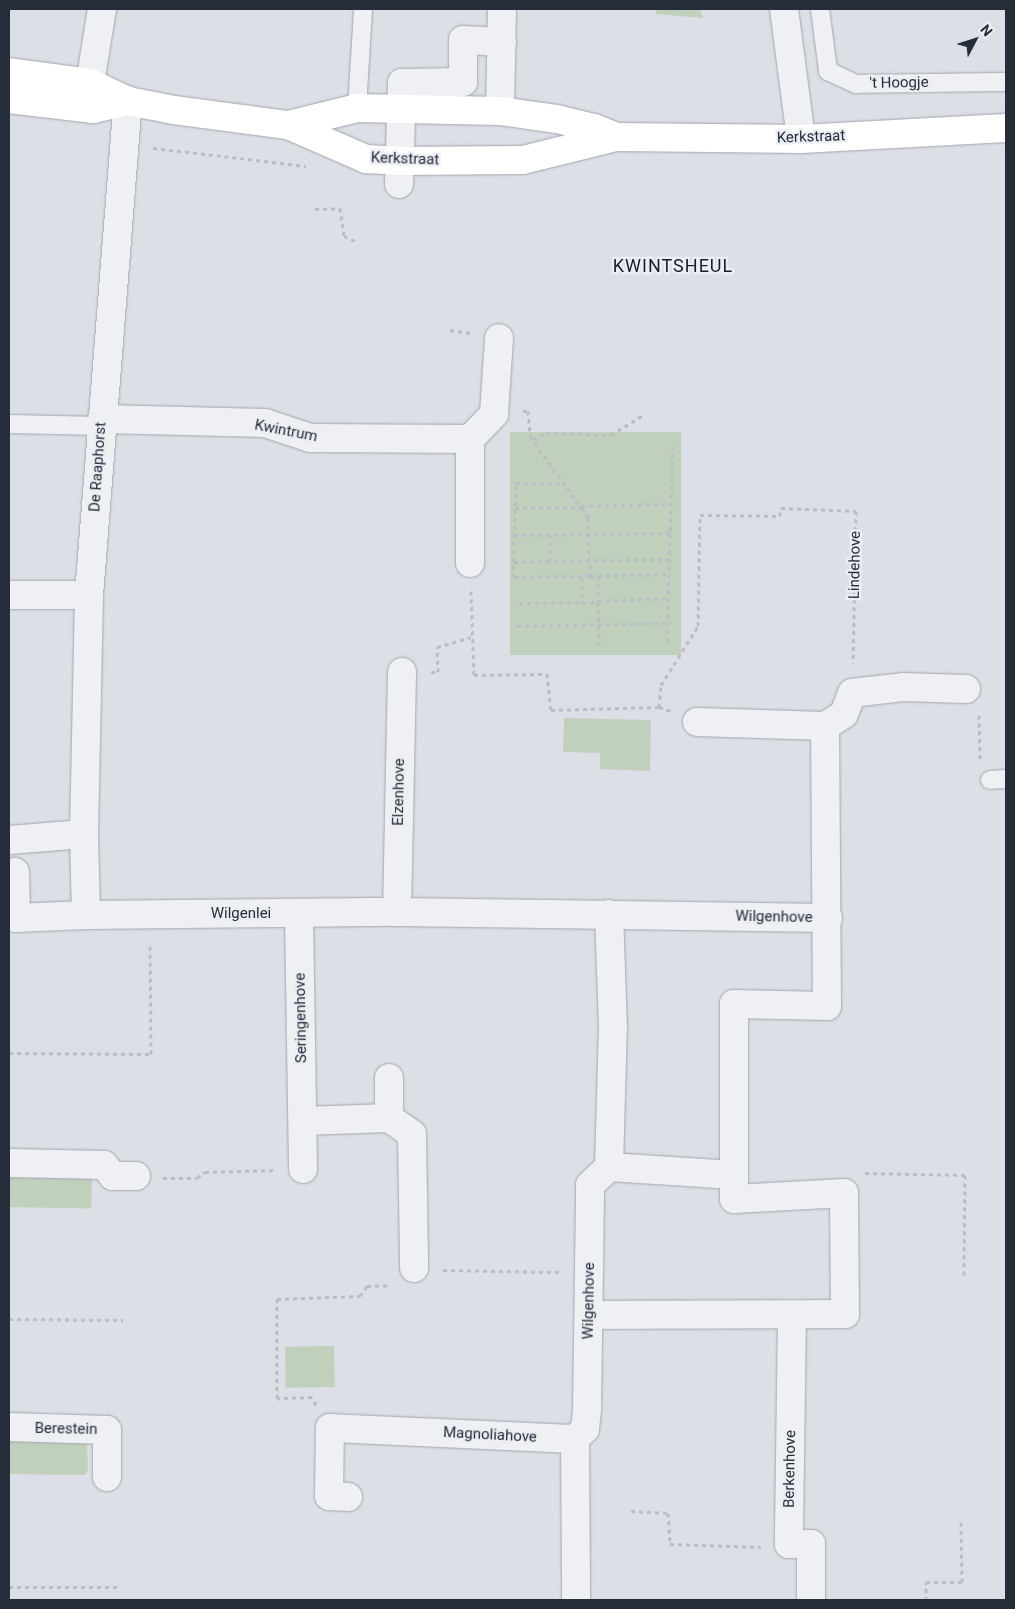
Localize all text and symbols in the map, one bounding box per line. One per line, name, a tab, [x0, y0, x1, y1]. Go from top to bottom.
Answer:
north arrow	[950, 15, 1000, 65]
text: N	[977, 21, 996, 39]
street label: 't Hoogje	[869, 73, 929, 93]
street label: Kerkstraat	[776, 127, 846, 147]
street label: Kerkstraat	[370, 149, 440, 169]
district label: KWINTSHEUL	[612, 255, 734, 277]
street label: Kwintrum	[253, 416, 319, 446]
street label: De Raaphorst	[86, 421, 110, 513]
street label: Lindehove	[845, 531, 865, 599]
street label: Elzenhove	[389, 758, 409, 826]
street label: Wilgenlei	[211, 905, 271, 923]
street label: Wilgenhove	[735, 907, 813, 927]
street label: Seringenhove	[291, 973, 311, 1063]
street label: Wilgenhove	[579, 1262, 599, 1340]
street label: Berestein	[34, 1419, 98, 1439]
street label: Magnoliahove	[443, 1424, 537, 1446]
street label: Berkenhove	[780, 1430, 800, 1508]

